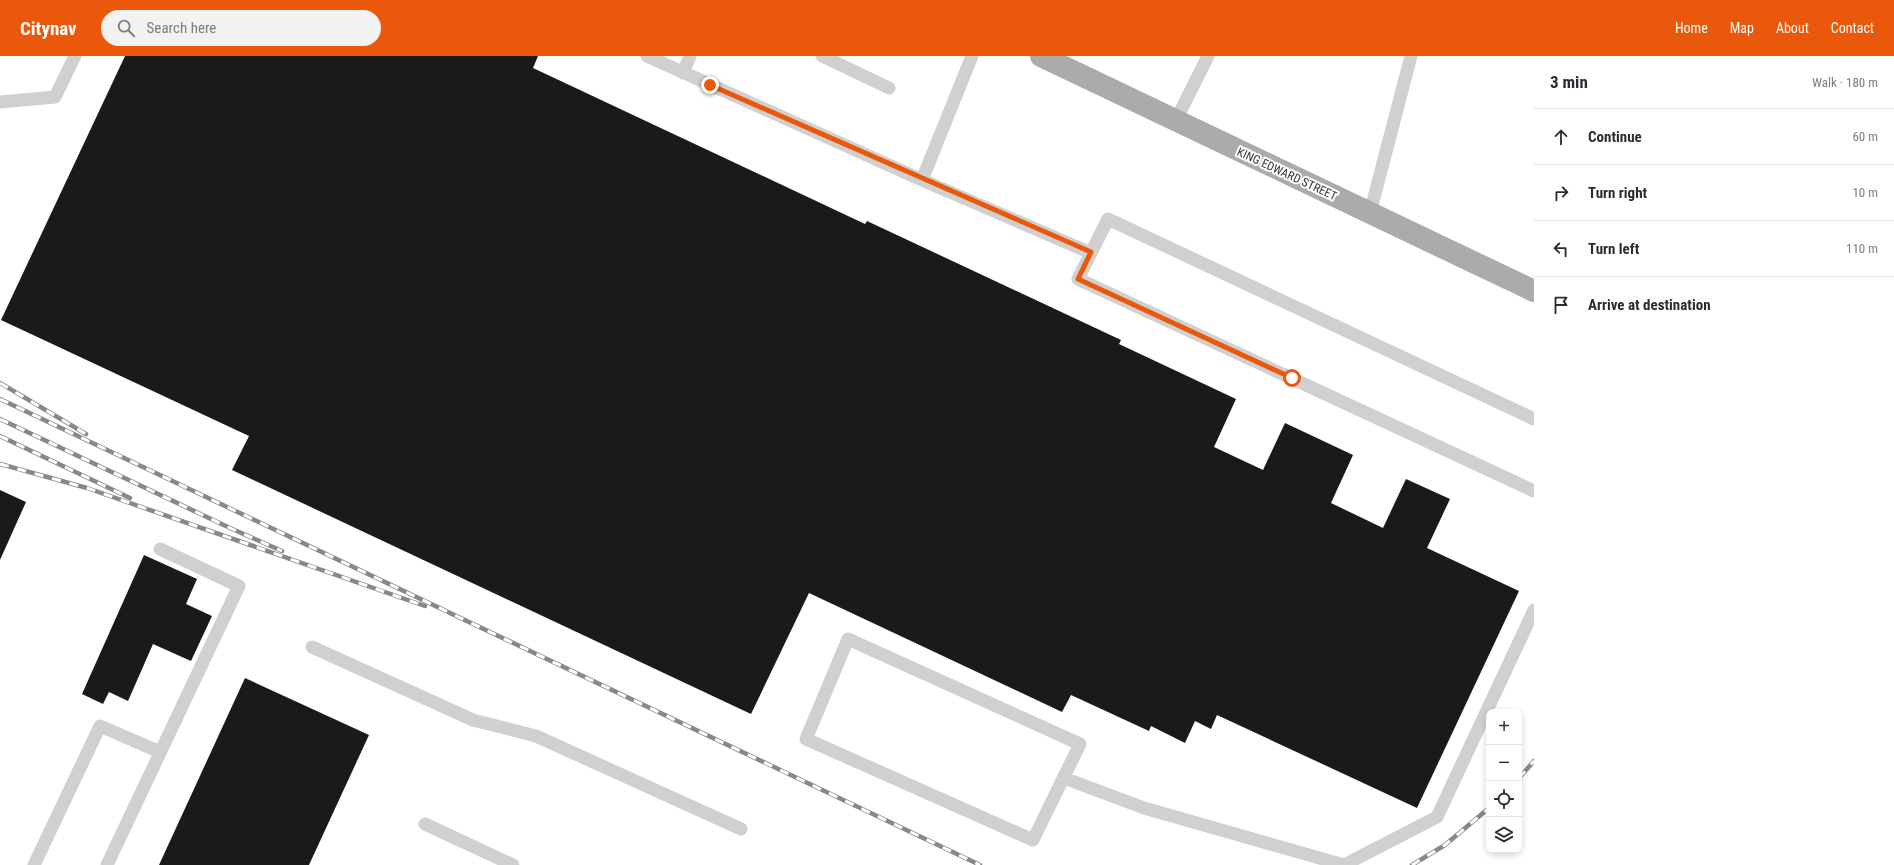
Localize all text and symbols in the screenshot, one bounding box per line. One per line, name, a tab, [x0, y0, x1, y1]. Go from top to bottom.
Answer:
search box	[101, 10, 381, 46]
text: Citynav	[20, 17, 77, 40]
icon: search	[115, 17, 137, 39]
text: Search here	[147, 19, 216, 37]
text: Home	[1675, 20, 1708, 36]
text: Map	[1730, 20, 1754, 36]
text: About	[1776, 20, 1809, 36]
text: Contact	[1831, 20, 1874, 36]
text: 3 min	[1550, 72, 1588, 92]
text: Walk · 180 m	[1812, 75, 1878, 90]
route end	[701, 76, 719, 94]
icon: ahead	[1550, 126, 1572, 148]
text: Continue	[1588, 128, 1642, 146]
text: 60 m	[1852, 129, 1878, 144]
street label: KING EDWARD STREET	[1235, 145, 1339, 203]
icon: right	[1550, 182, 1572, 204]
text: Turn right	[1588, 184, 1647, 202]
text: 10 m	[1852, 185, 1878, 200]
icon: left	[1550, 238, 1572, 260]
text: Turn left	[1588, 240, 1639, 258]
text: 110 m	[1846, 241, 1878, 256]
icon: arrive	[1550, 294, 1572, 316]
text: Arrive at destination	[1588, 296, 1711, 314]
route start	[1283, 369, 1301, 387]
map controls	[1486, 709, 1522, 853]
button: +	[1486, 709, 1522, 745]
button: −	[1486, 745, 1522, 781]
button: locate	[1486, 781, 1522, 817]
button: layers	[1486, 817, 1522, 853]

